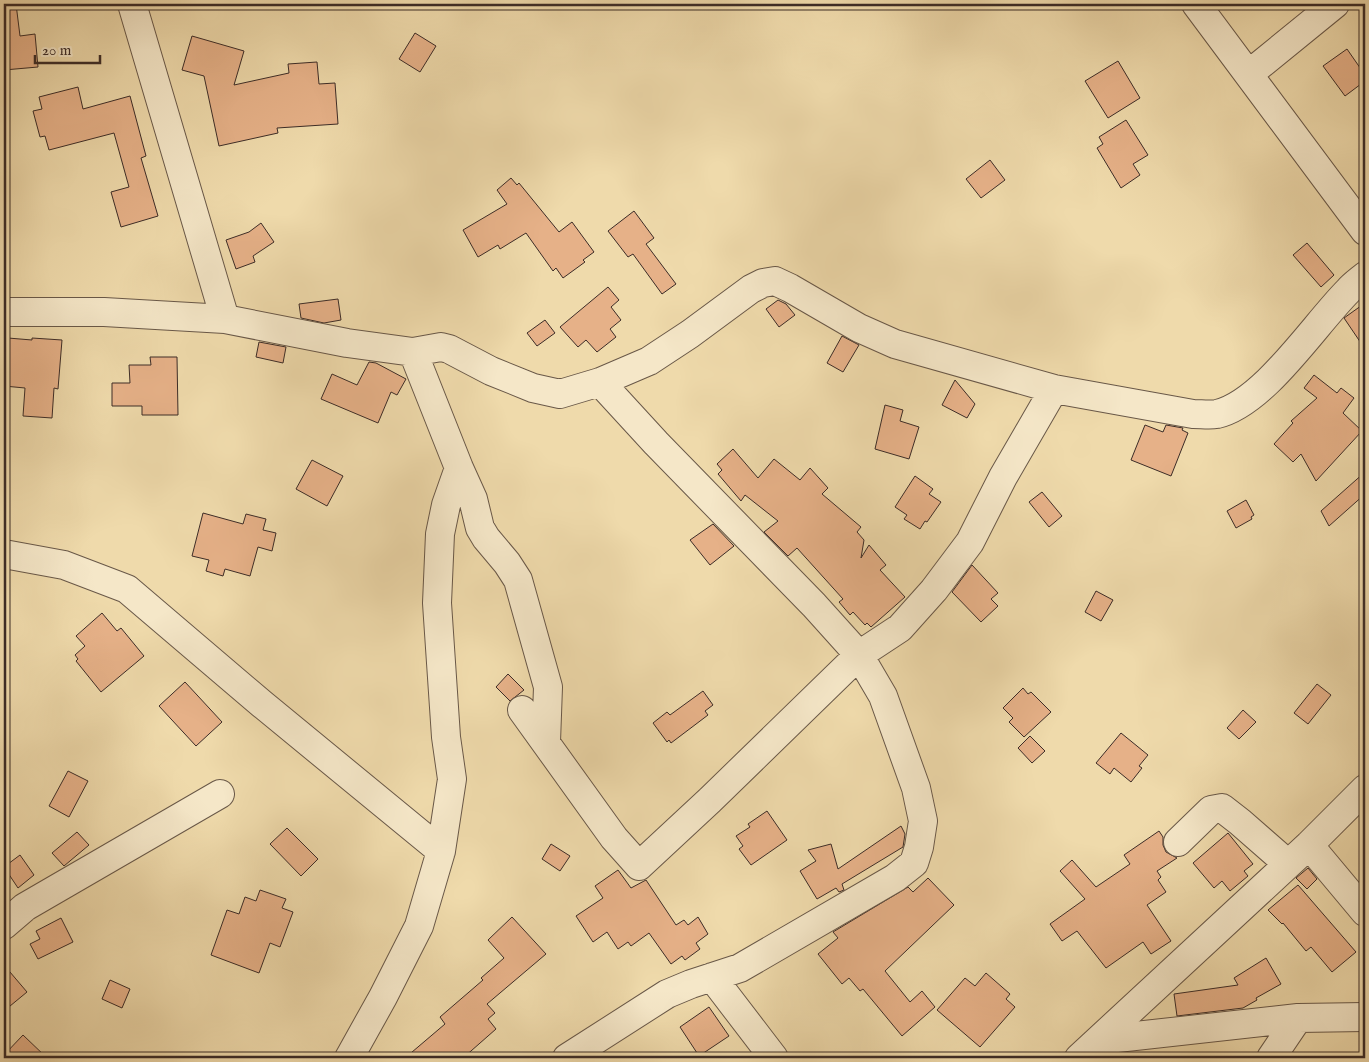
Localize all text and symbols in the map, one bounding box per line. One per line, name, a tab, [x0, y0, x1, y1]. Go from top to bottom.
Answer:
scale bar	[35, 32, 100, 64]
text: 20 m	[42, 41, 72, 60]

